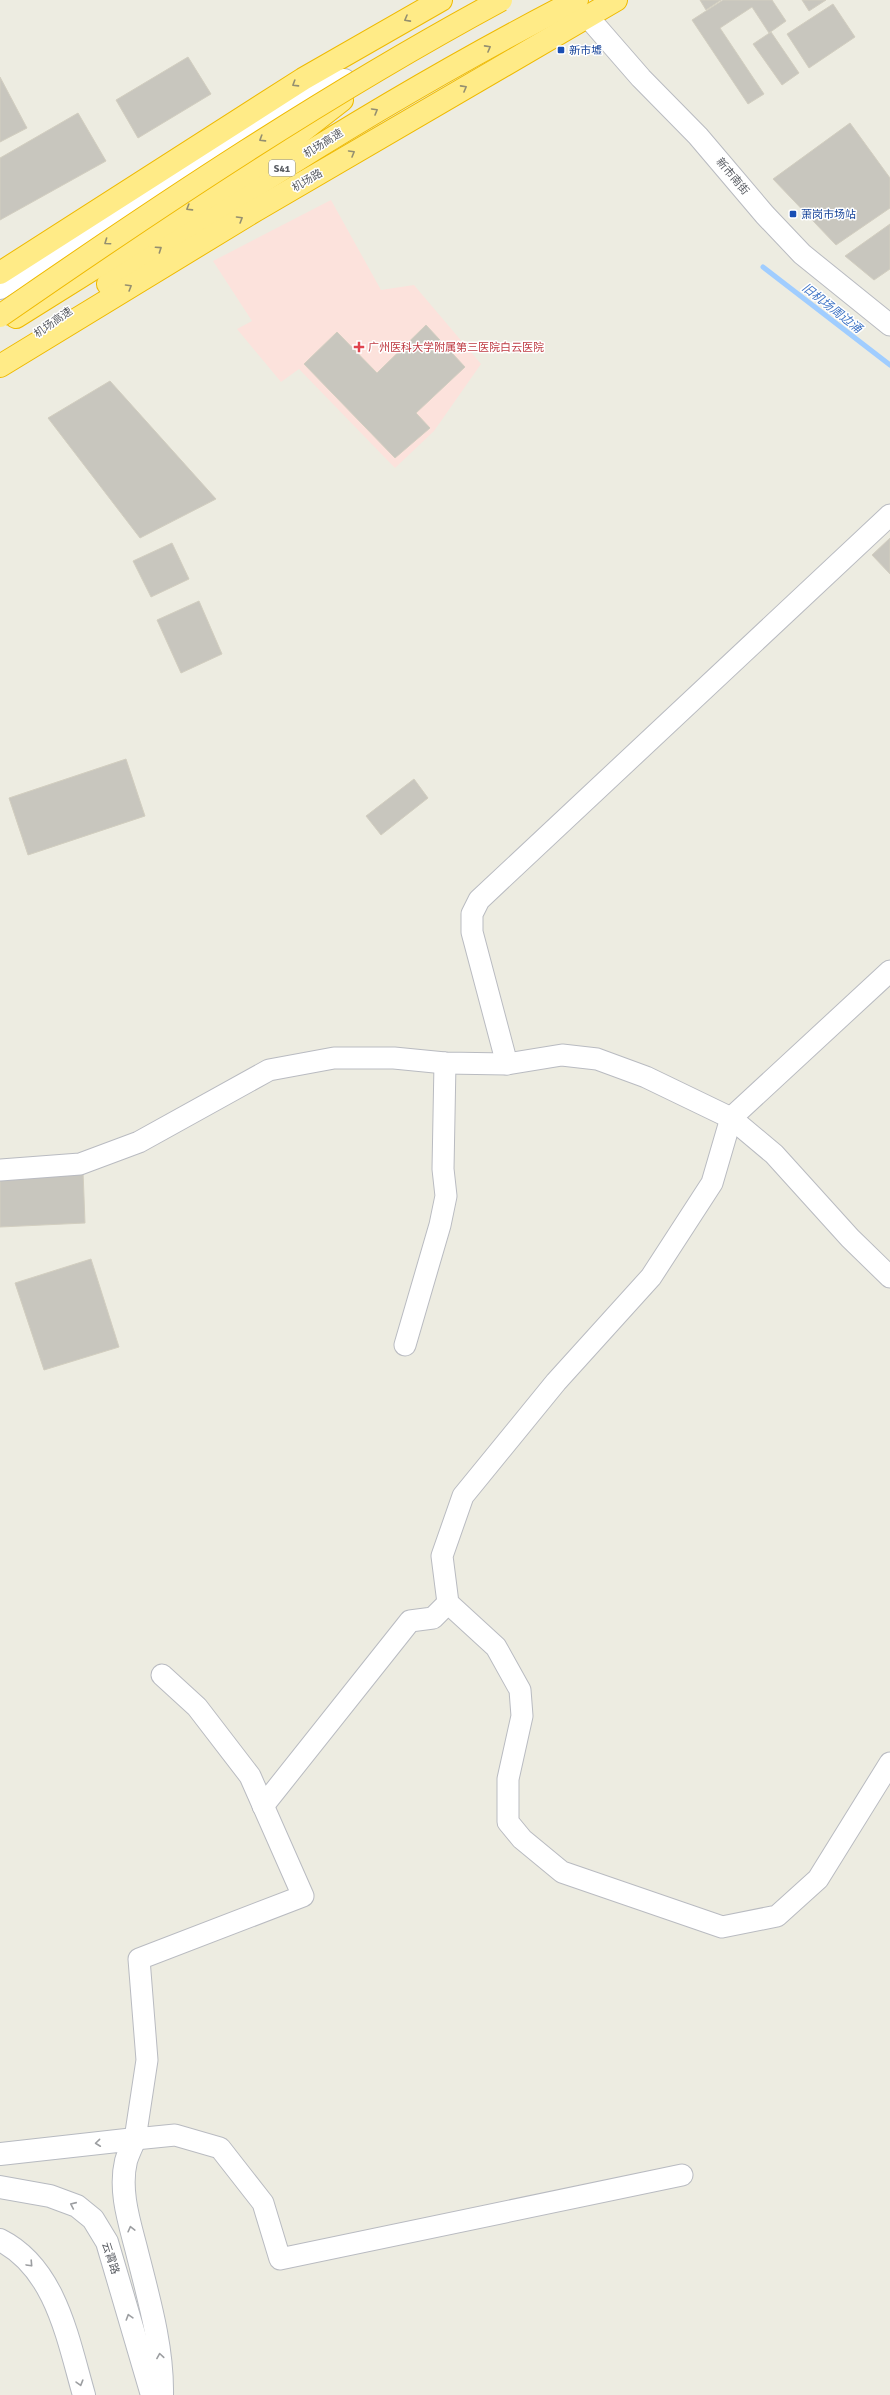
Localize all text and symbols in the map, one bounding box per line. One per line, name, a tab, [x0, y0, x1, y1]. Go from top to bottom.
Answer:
one-way arrow	[404, 14, 411, 21]
place label: 新市墟	[569, 44, 602, 57]
one-way arrow	[484, 45, 491, 52]
marker: 新市墟	[556, 45, 566, 55]
one-way arrow	[292, 80, 299, 87]
one-way arrow	[460, 85, 467, 92]
one-way arrow	[371, 109, 378, 116]
street label: 机场高速	[301, 126, 345, 161]
one-way arrow	[259, 135, 266, 142]
one-way arrow	[348, 151, 355, 158]
street label: 新市南街	[713, 155, 752, 197]
road number: S41	[269, 160, 295, 176]
street label: 机场路	[290, 167, 325, 194]
one-way arrow	[186, 204, 193, 211]
place label: 萧岗市场站	[801, 208, 856, 221]
marker: 萧岗市场站	[788, 209, 798, 219]
one-way arrow	[236, 217, 243, 224]
one-way arrow	[104, 237, 111, 245]
one-way arrow	[155, 246, 162, 254]
water label: 旧机场周边涌	[799, 280, 866, 338]
one-way arrow	[125, 285, 132, 292]
street label: 机场高速	[32, 304, 75, 340]
marker: 广州医科大学附属第三医院白云医院	[353, 341, 365, 353]
place label: 广州医科大学附属第三医院白云医院	[368, 341, 544, 354]
one-way arrow	[95, 2138, 101, 2147]
one-way arrow	[70, 2202, 77, 2210]
one-way arrow	[128, 2226, 136, 2233]
street label: 云霄路	[99, 2240, 122, 2276]
one-way arrow	[25, 2259, 33, 2267]
one-way arrow	[125, 2314, 134, 2321]
one-way arrow	[156, 2353, 164, 2359]
one-way arrow	[75, 2379, 84, 2386]

